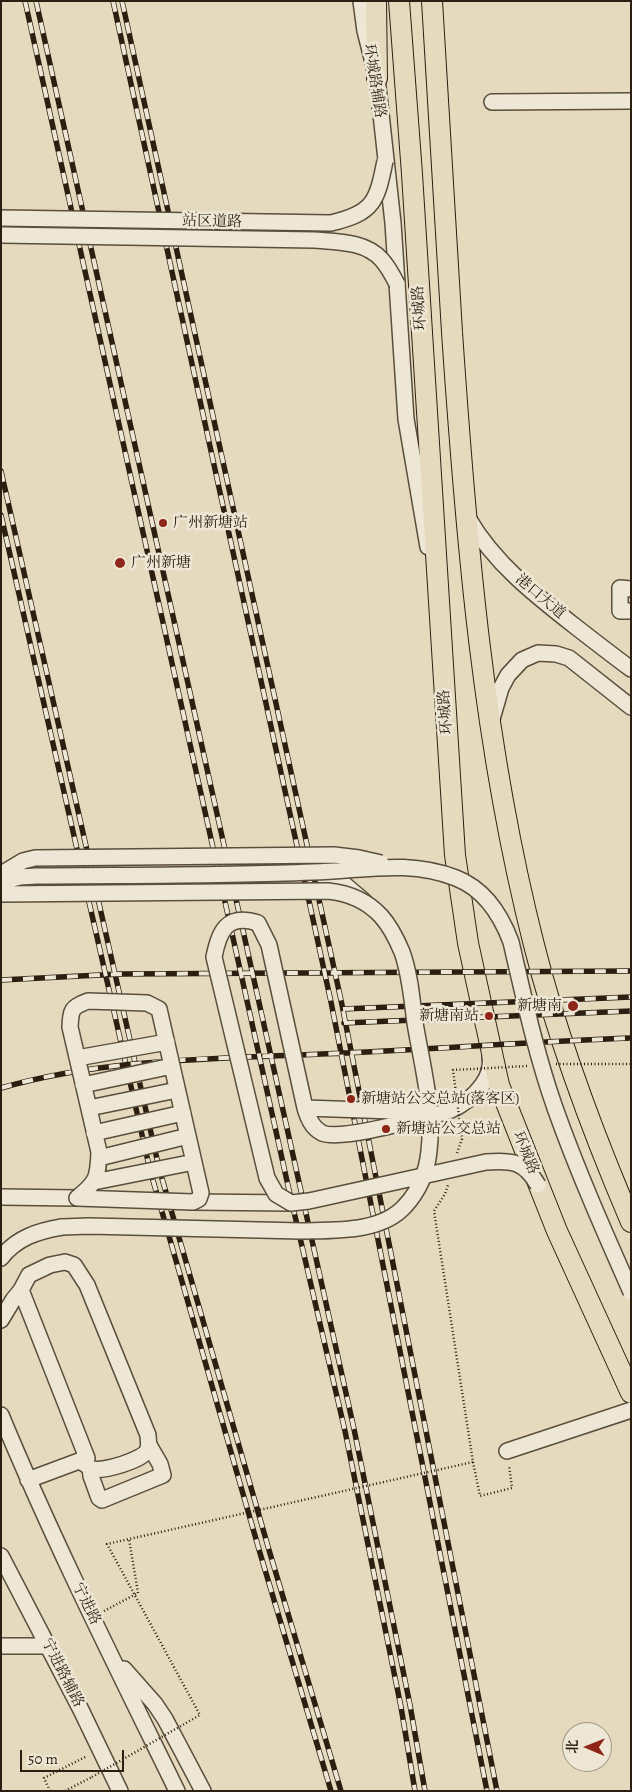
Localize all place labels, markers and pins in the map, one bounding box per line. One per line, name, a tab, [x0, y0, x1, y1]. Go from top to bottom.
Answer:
place label: 广州新塘站	[173, 514, 248, 532]
marker: 广州新塘站	[157, 517, 169, 529]
place label: 广州新塘	[131, 554, 191, 572]
marker: 广州新塘	[113, 556, 127, 570]
place label: 新塘南	[517, 997, 562, 1015]
marker: 新塘南	[566, 999, 580, 1013]
place label: 新塘南站	[419, 1007, 479, 1025]
marker: 新塘南站	[483, 1010, 495, 1022]
place label: 新塘站公交总站(落客区)	[361, 1090, 519, 1108]
marker: 新塘站公交总站(落客区)	[345, 1093, 357, 1105]
place label: 新塘站公交总站	[396, 1120, 501, 1138]
marker: 新塘站公交总站	[380, 1123, 392, 1135]

